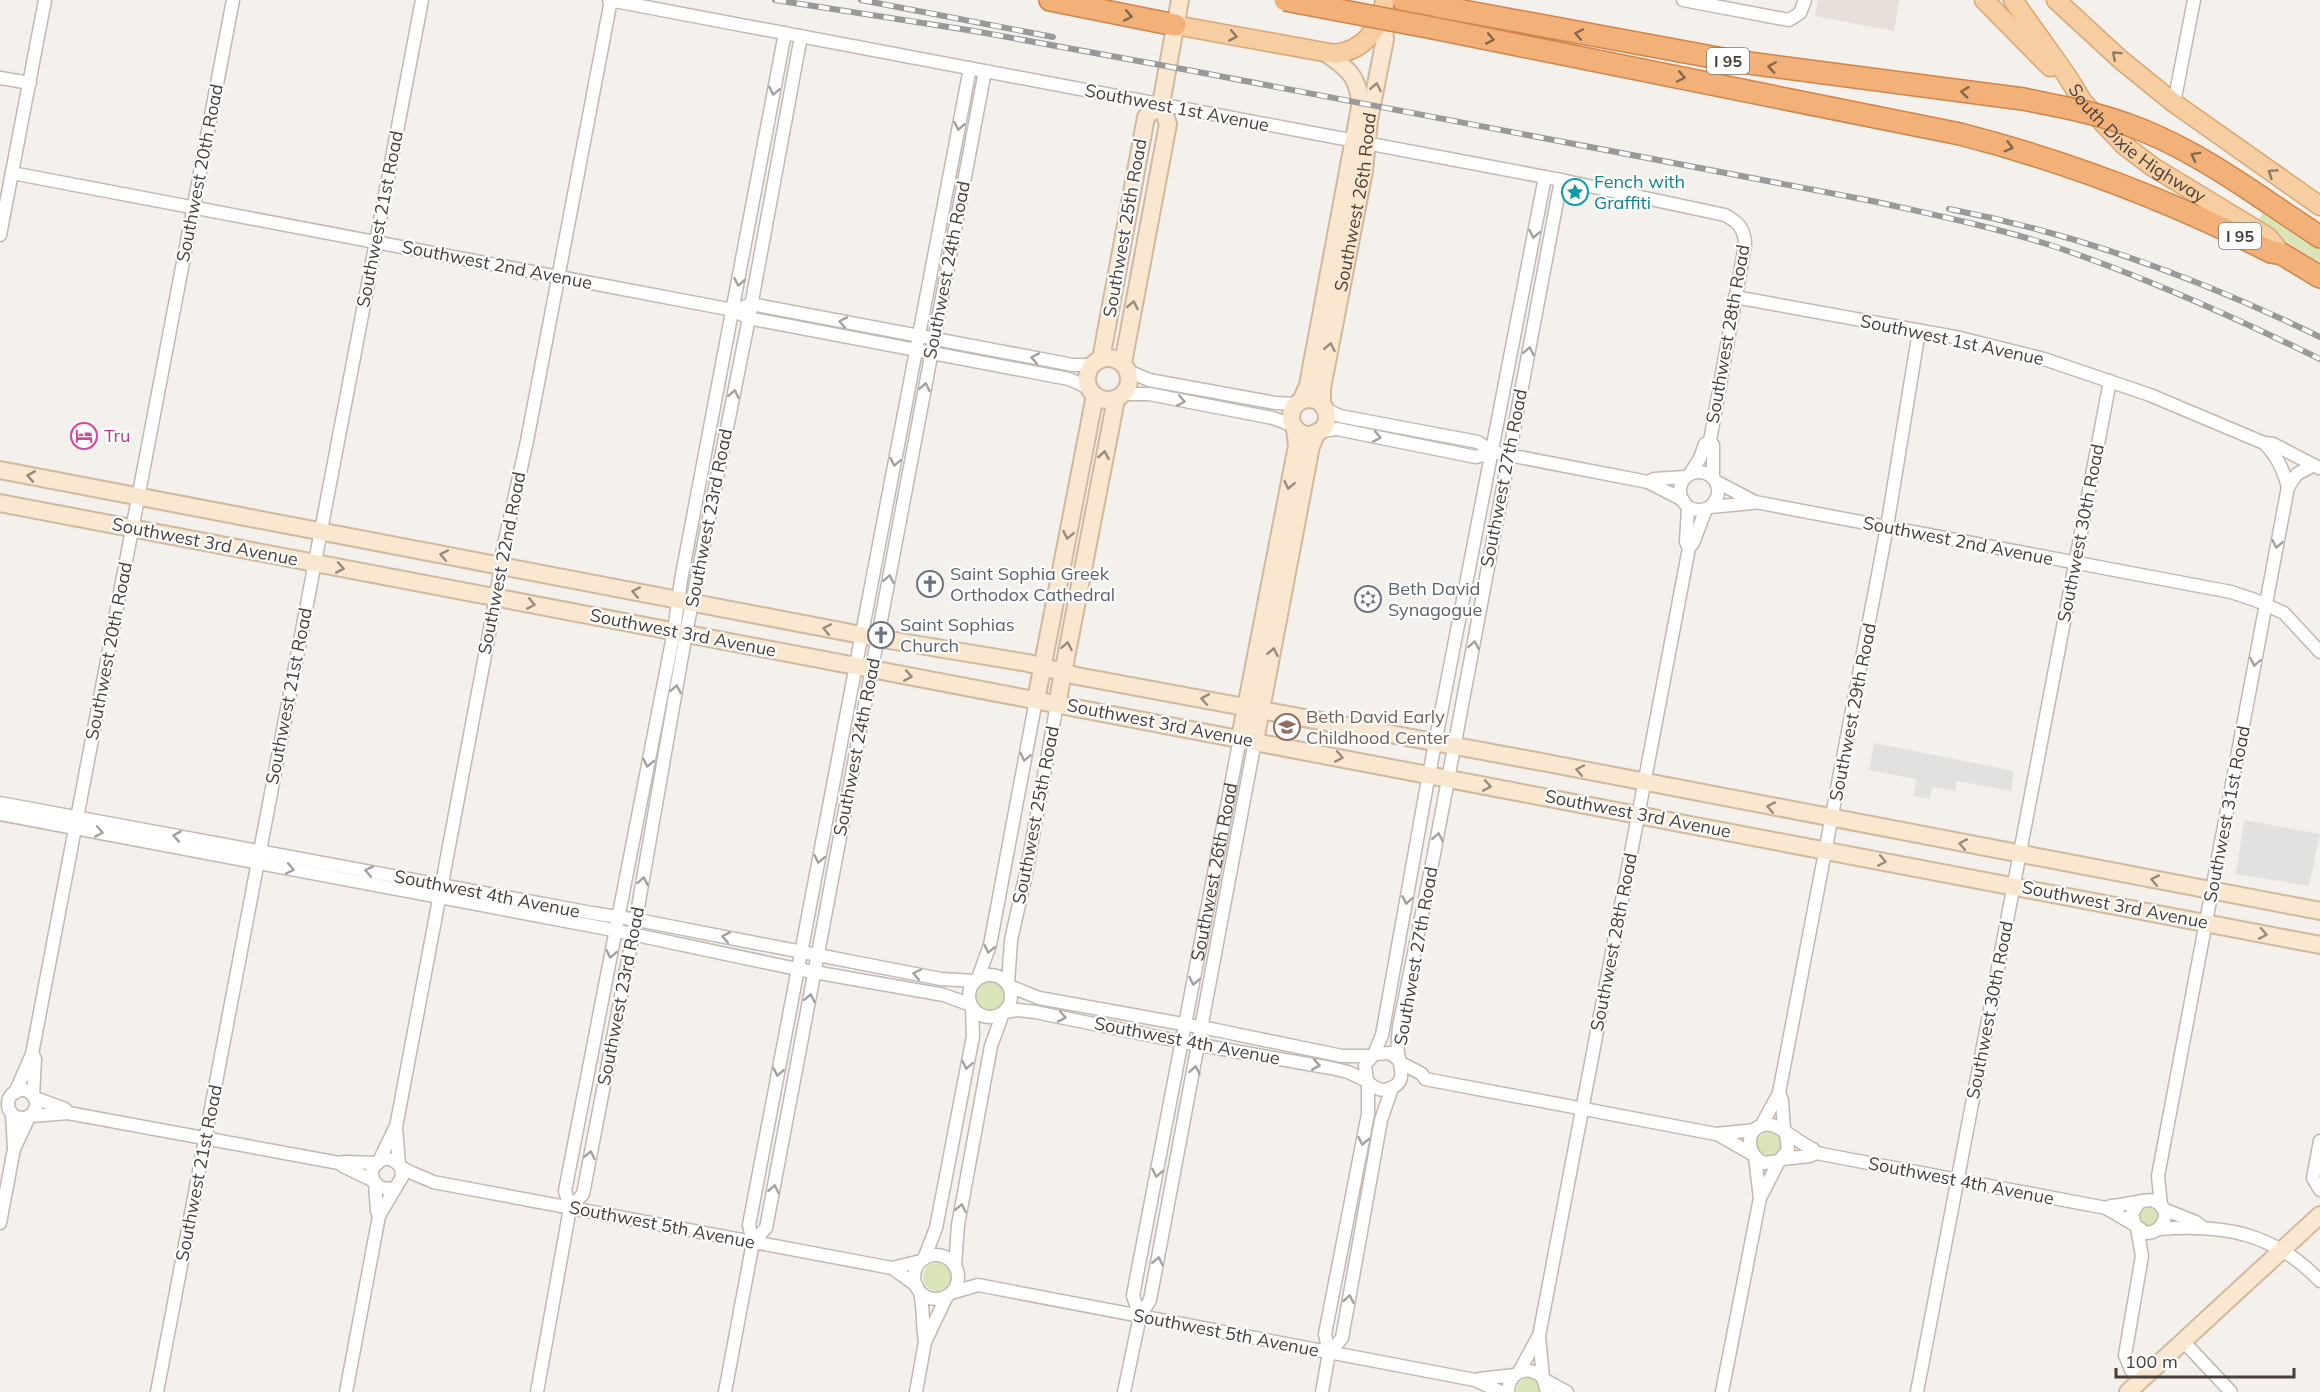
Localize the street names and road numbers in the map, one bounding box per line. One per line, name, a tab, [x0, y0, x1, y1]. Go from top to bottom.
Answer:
road number: I 95	[1707, 48, 1749, 74]
street label: Southwest 1st Avenue	[1083, 78, 1271, 137]
street label: South Dixie Highway	[2064, 79, 2211, 208]
street label: Southwest 20th Road	[171, 82, 228, 264]
street label: Southwest 26th Road	[1329, 110, 1381, 293]
street label: Southwest 21st Road	[351, 129, 408, 309]
street label: Southwest 25th Road	[1097, 137, 1152, 319]
street label: Southwest 24th Road	[918, 179, 975, 361]
road number: I 95	[2219, 223, 2261, 249]
street label: Southwest 2nd Avenue	[400, 235, 594, 294]
street label: Southwest 28th Road	[1700, 243, 1755, 425]
street label: Southwest 1st Avenue	[1858, 309, 2046, 370]
street label: Southwest 27th Road	[1475, 387, 1532, 569]
street label: Southwest 23rd Road	[680, 427, 737, 609]
street label: Southwest 30th Road	[2052, 442, 2109, 624]
street label: Southwest 22nd Road	[473, 470, 531, 656]
street label: Southwest 2nd Avenue	[1861, 511, 2055, 570]
street label: Southwest 3rd Avenue	[110, 512, 300, 571]
street label: Southwest 20th Road	[80, 560, 137, 742]
street label: Southwest 3rd Avenue	[588, 603, 778, 662]
street label: Southwest 21st Road	[260, 606, 317, 786]
street label: Southwest 29th Road	[1824, 621, 1881, 803]
street label: Southwest 24th Road	[828, 656, 885, 838]
street label: Southwest 3rd Avenue	[1065, 693, 1255, 752]
street label: Southwest 25th Road	[1007, 724, 1064, 906]
street label: Southwest 31st Road	[2198, 724, 2255, 904]
street label: Southwest 26th Road	[1185, 781, 1242, 963]
street label: Southwest 3rd Avenue	[1543, 784, 1733, 843]
street label: Southwest 28th Road	[1585, 851, 1642, 1033]
street label: Southwest 4th Avenue	[392, 864, 582, 923]
street label: Southwest 27th Road	[1388, 865, 1443, 1047]
street label: Southwest 3rd Avenue	[2020, 875, 2210, 934]
street label: Southwest 23rd Road	[592, 905, 649, 1087]
street label: Southwest 30th Road	[1961, 919, 2018, 1101]
street label: Southwest 4th Avenue	[1092, 1011, 1282, 1070]
street label: Southwest 21st Road	[170, 1083, 227, 1263]
street label: Southwest 4th Avenue	[1866, 1151, 2056, 1210]
street label: Southwest 5th Avenue	[567, 1195, 757, 1254]
street label: Southwest 5th Avenue	[1131, 1303, 1321, 1362]

